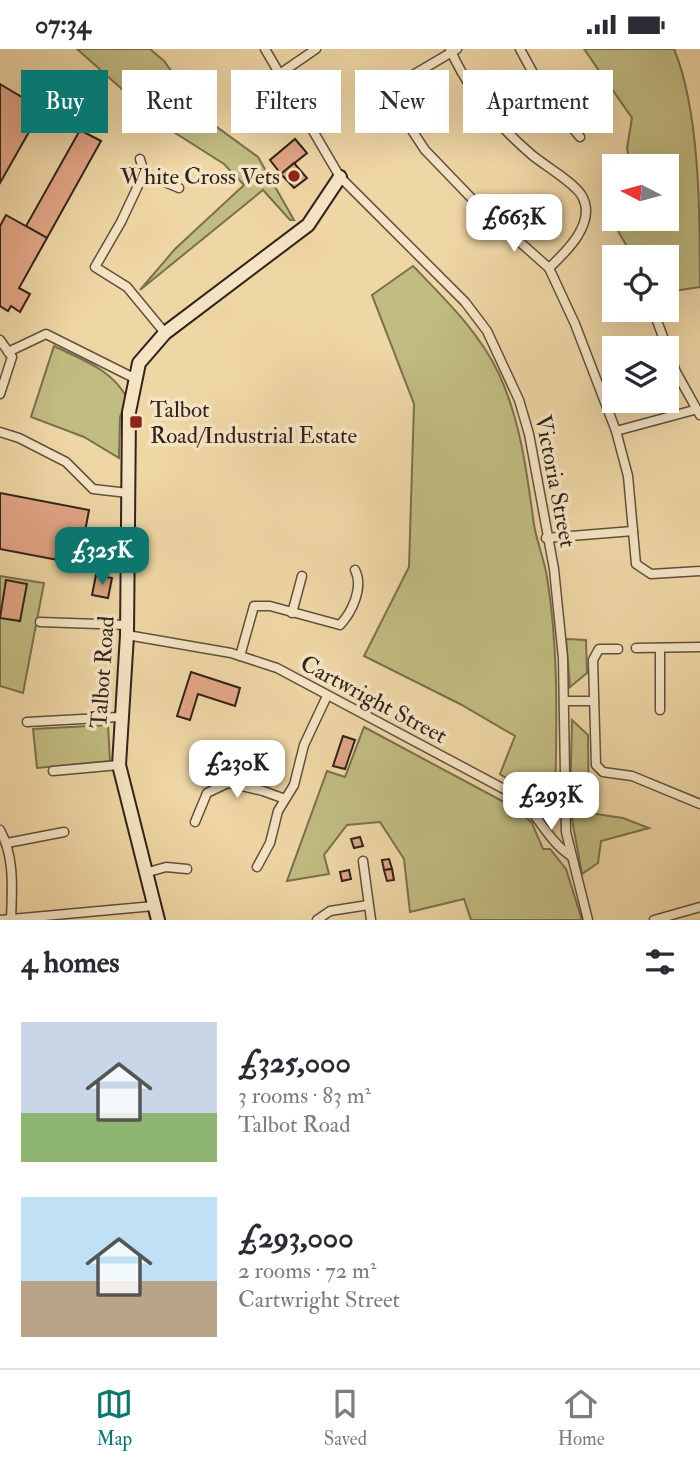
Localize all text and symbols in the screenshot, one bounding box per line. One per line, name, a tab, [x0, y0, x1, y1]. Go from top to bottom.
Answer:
text: 07:34	[35, 9, 91, 41]
chip: Buy	[21, 70, 108, 133]
chip: Rent	[122, 70, 217, 133]
chip: Filters	[231, 70, 341, 133]
chip: New	[355, 70, 449, 133]
chip: Apartment	[463, 70, 613, 133]
north arrow	[602, 154, 679, 231]
map controls	[602, 154, 679, 413]
place label: White Cross Vets	[119, 162, 280, 191]
marker: White Cross Vets	[286, 168, 302, 184]
pin: £663K	[465, 195, 563, 254]
text: £663K	[482, 202, 546, 231]
button: locate	[602, 245, 679, 322]
button: layers	[602, 336, 679, 413]
place label: Talbot Road/Industrial Estate	[150, 395, 357, 450]
street label: Victoria Street	[528, 412, 583, 550]
marker: Talbot Road/Industrial Estate	[128, 414, 144, 430]
pin: £325K	[53, 527, 151, 587]
text: £325K	[71, 535, 133, 564]
street label: Talbot Road	[84, 615, 121, 729]
street label: Cartwright Street	[295, 649, 452, 750]
pin: £230K	[188, 741, 286, 800]
text: £230K	[205, 748, 269, 777]
pin: £293K	[502, 773, 600, 832]
text: £293K	[519, 780, 583, 809]
icon: filters	[641, 943, 679, 981]
text: 4 homes	[21, 944, 120, 981]
text: £325,000	[238, 1044, 351, 1081]
icon: home	[77, 1050, 161, 1134]
text: 3 rooms · 83 m²	[238, 1081, 371, 1110]
text: Talbot Road	[238, 1110, 350, 1139]
text: £293,000	[238, 1219, 354, 1256]
icon: home	[77, 1225, 161, 1309]
text: 2 rooms · 72 m²	[238, 1256, 376, 1285]
text: Cartwright Street	[238, 1285, 400, 1314]
tab: Map	[95, 1385, 133, 1451]
tab: Saved	[324, 1385, 367, 1451]
tab: Home	[558, 1385, 605, 1451]

